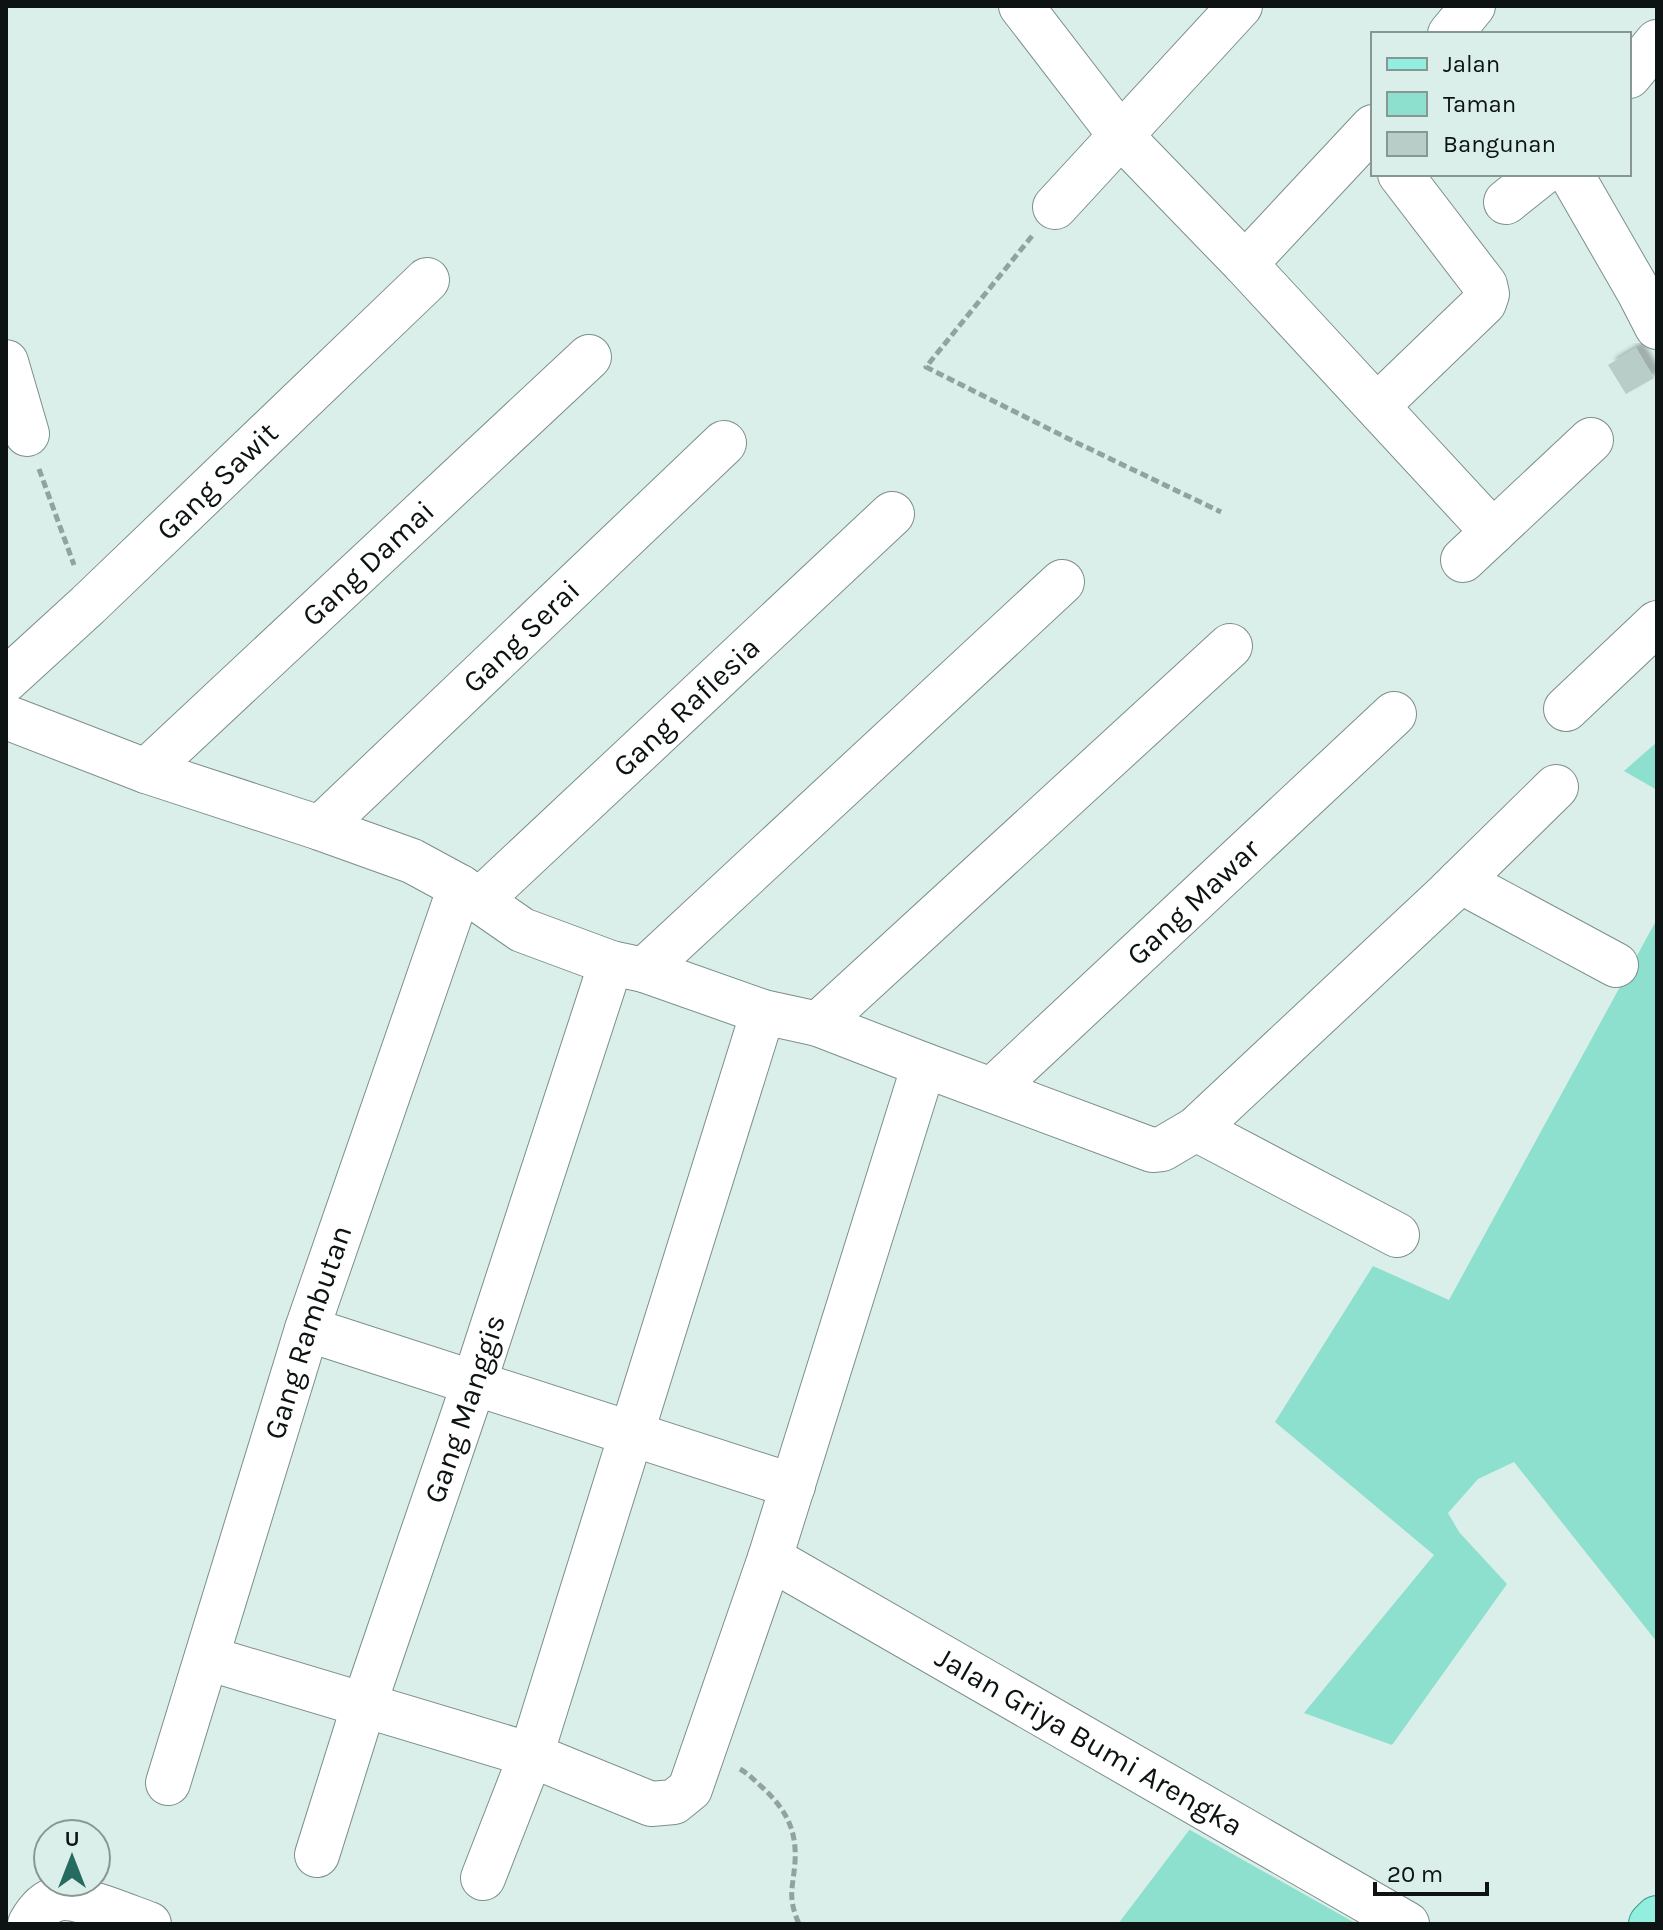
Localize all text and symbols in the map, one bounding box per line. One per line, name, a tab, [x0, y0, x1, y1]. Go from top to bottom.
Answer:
legend	[1371, 32, 1631, 176]
text: Jalan	[1443, 50, 1500, 78]
text: Taman	[1443, 90, 1516, 118]
text: Bangunan	[1443, 130, 1556, 158]
street label: Gang Sawit	[149, 415, 285, 548]
street label: Gang Damai	[294, 493, 442, 634]
street label: Gang Serai	[455, 572, 587, 700]
street label: Gang Raflesia	[605, 629, 767, 784]
street label: Gang Mawar	[1119, 831, 1267, 973]
street label: Gang Rambutan	[256, 1220, 360, 1444]
street label: Gang Manggis	[416, 1310, 513, 1508]
street label: Jalan Griya Bumi Arengka	[929, 1639, 1249, 1844]
north arrow	[32, 1818, 112, 1898]
text: U	[64, 1826, 80, 1852]
scale bar	[1375, 1846, 1487, 1896]
text: 20 m	[1387, 1860, 1443, 1888]

